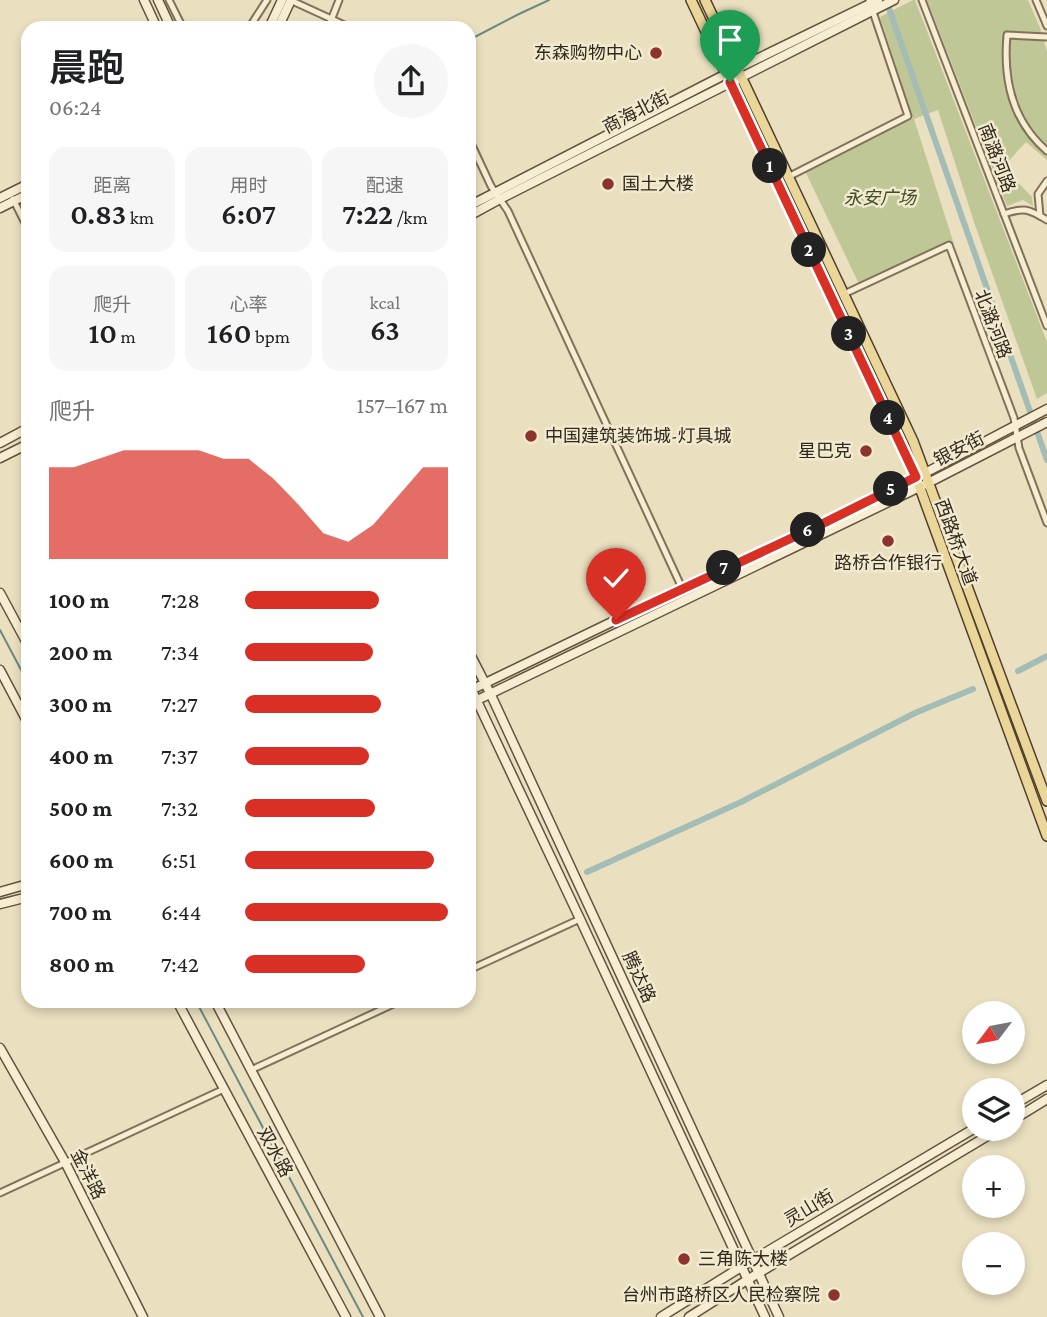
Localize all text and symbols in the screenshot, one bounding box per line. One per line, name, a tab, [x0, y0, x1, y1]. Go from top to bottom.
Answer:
pin	[700, 10, 760, 82]
icon: arrive	[711, 21, 749, 59]
place label: 东森购物中心	[534, 43, 642, 63]
button: share	[374, 44, 448, 118]
marker: 东森购物中心	[648, 45, 664, 61]
text: 晨跑	[49, 47, 125, 89]
street label: 商海北街	[599, 87, 673, 137]
text: 06:24	[49, 94, 102, 120]
street label: 南潞河路	[975, 121, 1019, 195]
pin: 1	[752, 148, 788, 184]
text: 1	[766, 155, 773, 176]
place label: 国土大楼	[622, 174, 694, 194]
text: 距离	[93, 175, 131, 196]
text: 用时	[229, 175, 268, 196]
text: 配速	[366, 175, 404, 196]
marker: 国土大楼	[600, 176, 616, 192]
park label: 永安广场	[844, 188, 918, 208]
text: 0.83	[70, 197, 126, 230]
text: 6:07	[221, 197, 276, 230]
text: 7:22	[342, 197, 393, 230]
text: km	[126, 207, 154, 228]
text: /km	[393, 207, 428, 228]
pin: 2	[792, 232, 826, 268]
text: 2	[804, 239, 813, 260]
street label: 北潞河路	[971, 287, 1015, 361]
text: kcal	[370, 292, 400, 313]
text: 爬升	[93, 294, 131, 315]
text: 心率	[229, 294, 268, 315]
text: 63	[370, 313, 400, 346]
text: 10	[89, 316, 117, 349]
text: 160	[207, 316, 251, 349]
pin: 3	[832, 316, 866, 352]
text: 3	[844, 323, 853, 344]
text: m	[117, 326, 136, 347]
text: bpm	[251, 326, 290, 347]
text: 157–167 m	[357, 392, 448, 418]
text: 爬升	[49, 398, 95, 424]
pin: 4	[870, 400, 906, 436]
text: 4	[882, 407, 893, 428]
place label: 中国建筑装饰城-灯具城	[545, 426, 732, 446]
marker: 中国建筑装饰城-灯具城	[523, 428, 539, 444]
street label: 银安街	[930, 428, 988, 470]
place label: 星巴克	[798, 441, 852, 461]
marker: 星巴克	[858, 443, 874, 459]
pin: 5	[874, 472, 908, 506]
text: 5	[886, 478, 895, 499]
street label: 西路桥大道	[931, 496, 981, 588]
pin: 6	[790, 512, 826, 548]
text: 6	[802, 519, 813, 540]
marker: 路桥合作银行	[880, 533, 896, 549]
pin	[586, 548, 646, 620]
pin: 7	[706, 550, 742, 586]
place label: 路桥合作银行	[834, 553, 942, 573]
text: 7	[719, 557, 728, 578]
icon: check	[597, 559, 635, 597]
text: 100 m	[49, 587, 109, 613]
text: 7:28	[161, 587, 200, 613]
text: 200 m	[49, 639, 113, 665]
text: 7:34	[161, 639, 199, 665]
text: 300 m	[49, 691, 112, 717]
text: 7:27	[161, 691, 198, 717]
text: 400 m	[49, 743, 113, 769]
text: 7:37	[161, 743, 198, 769]
text: 500 m	[49, 795, 112, 821]
text: 7:32	[161, 795, 198, 821]
text: 600 m	[49, 847, 113, 873]
text: 6:51	[161, 847, 196, 873]
text: 700 m	[49, 899, 112, 925]
text: 6:44	[161, 899, 201, 925]
street label: 腾达路	[619, 948, 659, 1006]
text: 800 m	[49, 951, 114, 977]
text: 7:42	[161, 951, 199, 977]
north arrow	[962, 1001, 1026, 1064]
map controls	[962, 1001, 1025, 1295]
button: layers	[962, 1078, 1025, 1141]
street label: 双水路	[253, 1123, 297, 1181]
street label: 金洋路	[67, 1145, 109, 1203]
button: +	[962, 1155, 1025, 1218]
street label: 灵山街	[781, 1186, 837, 1230]
button: −	[962, 1232, 1025, 1295]
place label: 三角陈大楼	[698, 1249, 788, 1269]
marker: 三角陈大楼	[676, 1251, 692, 1267]
place label: 台州市路桥区人民检察院	[622, 1285, 820, 1305]
marker: 台州市路桥区人民检察院	[826, 1287, 842, 1303]

